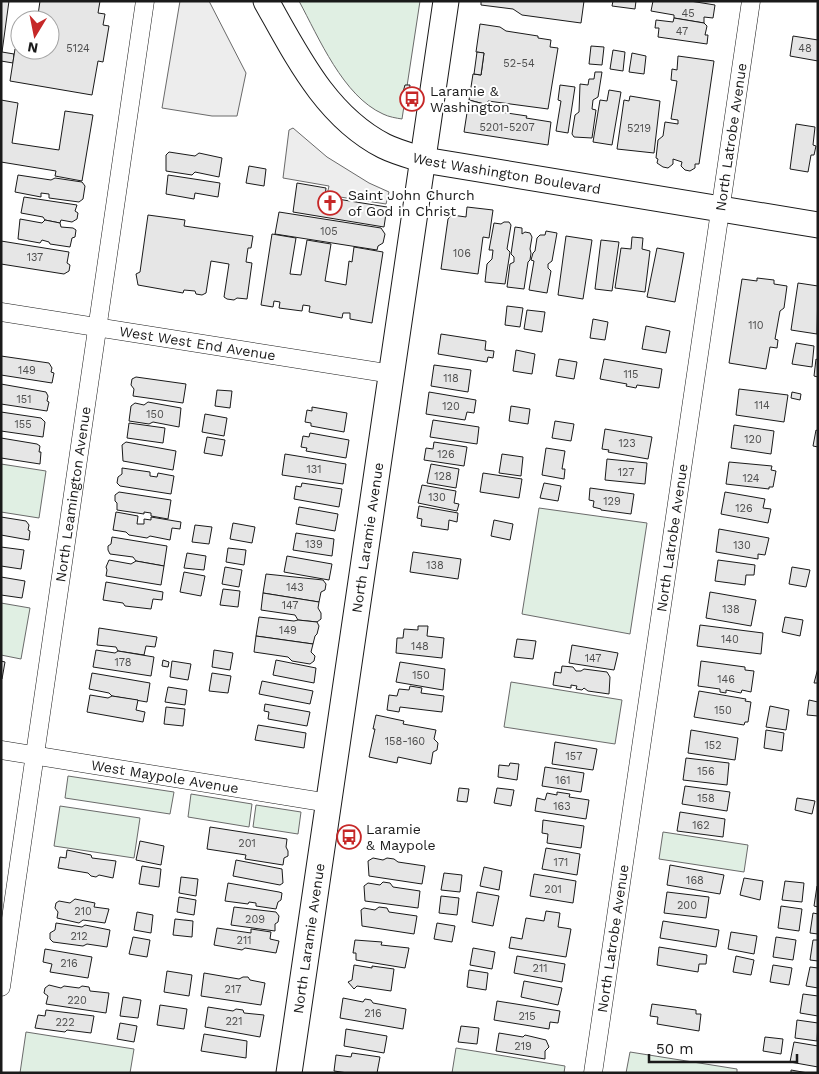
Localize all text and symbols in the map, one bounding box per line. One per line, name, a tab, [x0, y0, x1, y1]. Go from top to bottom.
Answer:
house number: 45	[681, 7, 695, 20]
north arrow	[10, 10, 60, 60]
house number: 47	[676, 25, 688, 38]
text: N	[26, 39, 39, 57]
house number: 5124	[66, 42, 90, 55]
house number: 48	[798, 42, 812, 55]
house number: 52-54	[503, 57, 535, 70]
street label: North Latrobe Avenue	[712, 62, 750, 212]
place label: Laramie & Washington	[430, 83, 510, 115]
bus stop icon: Laramie & Washington	[399, 86, 425, 112]
house number: 5201-5207	[479, 121, 535, 134]
house number: 5219	[627, 122, 651, 135]
street label: West Washington Boulevard	[411, 149, 602, 197]
place label: Saint John Church of God in Christ	[348, 187, 475, 219]
church icon: Saint John Church of God in Christ	[317, 190, 343, 216]
house number: 105	[320, 225, 338, 238]
house number: 106	[453, 247, 471, 260]
house number: 137	[27, 251, 43, 264]
house number: 110	[748, 319, 764, 332]
street label: West West End Avenue	[118, 323, 277, 363]
house number: 149	[18, 364, 36, 377]
house number: 115	[624, 368, 638, 381]
house number: 118	[443, 372, 459, 385]
house number: 151	[17, 393, 31, 406]
house number: 114	[754, 399, 770, 412]
house number: 120	[442, 400, 460, 413]
street label: North Leamington Avenue	[52, 405, 94, 583]
house number: 150	[146, 408, 164, 421]
house number: 155	[14, 418, 32, 431]
house number: 120	[744, 433, 762, 446]
house number: 123	[618, 437, 636, 450]
house number: 126	[437, 448, 455, 461]
street label: North Laramie Avenue	[348, 461, 386, 614]
house number: 131	[307, 463, 322, 476]
street label: North Latrobe Avenue	[653, 463, 691, 613]
house number: 127	[618, 466, 634, 479]
house number: 128	[434, 470, 452, 483]
house number: 124	[742, 472, 760, 485]
house number: 130	[428, 491, 446, 504]
house number: 129	[603, 495, 621, 508]
house number: 126	[735, 502, 753, 515]
house number: 139	[305, 538, 323, 551]
house number: 130	[733, 539, 751, 552]
house number: 138	[426, 559, 444, 572]
house number: 143	[286, 581, 304, 594]
house number: 147	[282, 599, 298, 612]
house number: 138	[722, 603, 740, 616]
house number: 149	[279, 624, 297, 637]
house number: 140	[721, 633, 739, 646]
house number: 148	[411, 640, 429, 653]
house number: 147	[585, 652, 601, 665]
house number: 178	[114, 656, 132, 669]
house number: 150	[412, 669, 430, 682]
house number: 146	[717, 673, 735, 686]
house number: 150	[714, 704, 732, 717]
house number: 158-160	[385, 735, 425, 748]
house number: 152	[704, 739, 722, 752]
house number: 157	[566, 750, 582, 763]
street label: West Maypole Avenue	[90, 757, 240, 796]
house number: 156	[697, 765, 715, 778]
house number: 161	[555, 774, 571, 787]
house number: 158	[697, 792, 715, 805]
house number: 163	[553, 800, 571, 813]
house number: 162	[692, 819, 710, 832]
place label: Laramie & Maypole	[366, 821, 436, 853]
bus stop icon: Laramie & Maypole	[336, 824, 362, 850]
house number: 201	[238, 837, 256, 850]
house number: 171	[554, 856, 568, 869]
street label: North Laramie Avenue	[290, 862, 328, 1015]
street label: North Latrobe Avenue	[594, 863, 632, 1014]
house number: 168	[686, 874, 704, 887]
house number: 201	[544, 883, 562, 896]
house number: 200	[677, 899, 697, 912]
house number: 210	[74, 905, 92, 918]
house number: 209	[245, 913, 265, 926]
house number: 212	[70, 930, 88, 943]
house number: 211	[237, 934, 252, 947]
house number: 216	[60, 957, 78, 970]
house number: 211	[533, 962, 548, 975]
house number: 217	[225, 983, 241, 996]
house number: 220	[67, 994, 87, 1007]
house number: 216	[364, 1007, 382, 1020]
house number: 215	[518, 1010, 536, 1023]
house number: 221	[225, 1015, 243, 1028]
house number: 222	[55, 1016, 75, 1029]
scale bar	[649, 1032, 796, 1064]
house number: 219	[514, 1040, 532, 1053]
text: 50 m	[656, 1040, 693, 1058]

